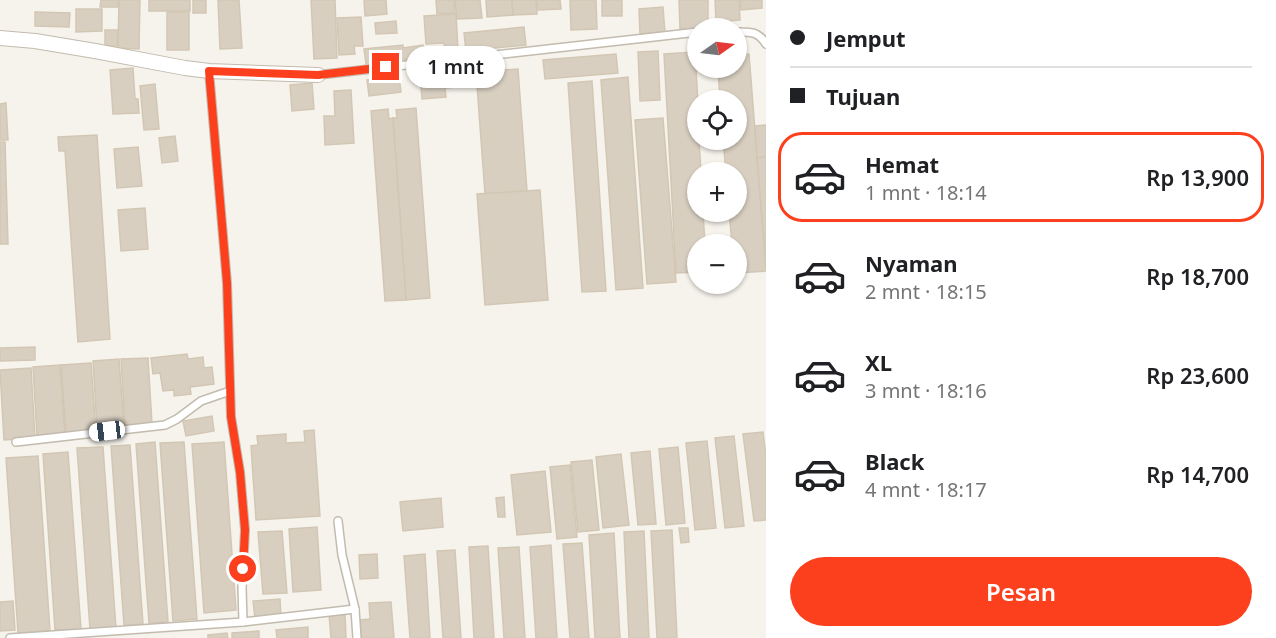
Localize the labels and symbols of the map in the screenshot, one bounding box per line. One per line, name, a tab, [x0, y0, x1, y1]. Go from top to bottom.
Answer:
north arrow	[687, 18, 747, 78]
callout: 1 mnt	[407, 46, 506, 88]
route end	[372, 53, 399, 80]
car	[88, 420, 126, 442]
route start	[229, 555, 256, 582]

